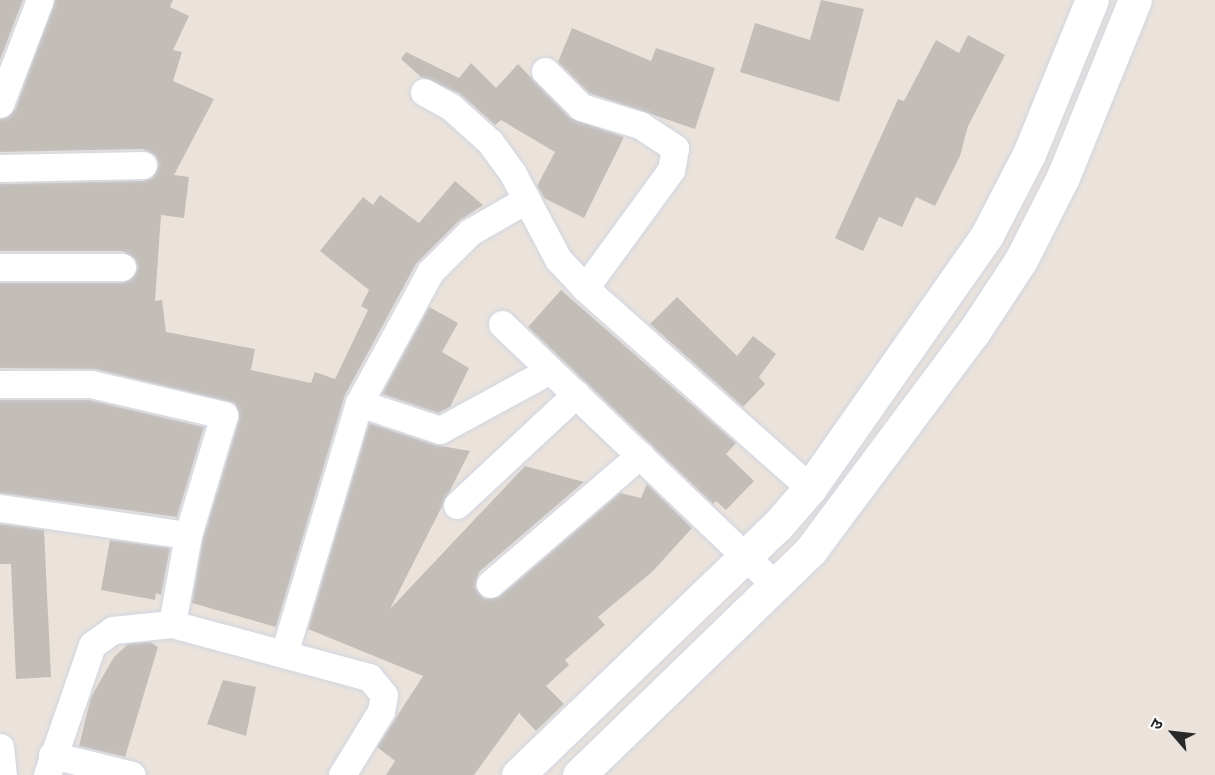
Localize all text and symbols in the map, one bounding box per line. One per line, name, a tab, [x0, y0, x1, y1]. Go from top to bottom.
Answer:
north arrow	[1143, 703, 1203, 763]
text: उ	[1145, 715, 1168, 733]

